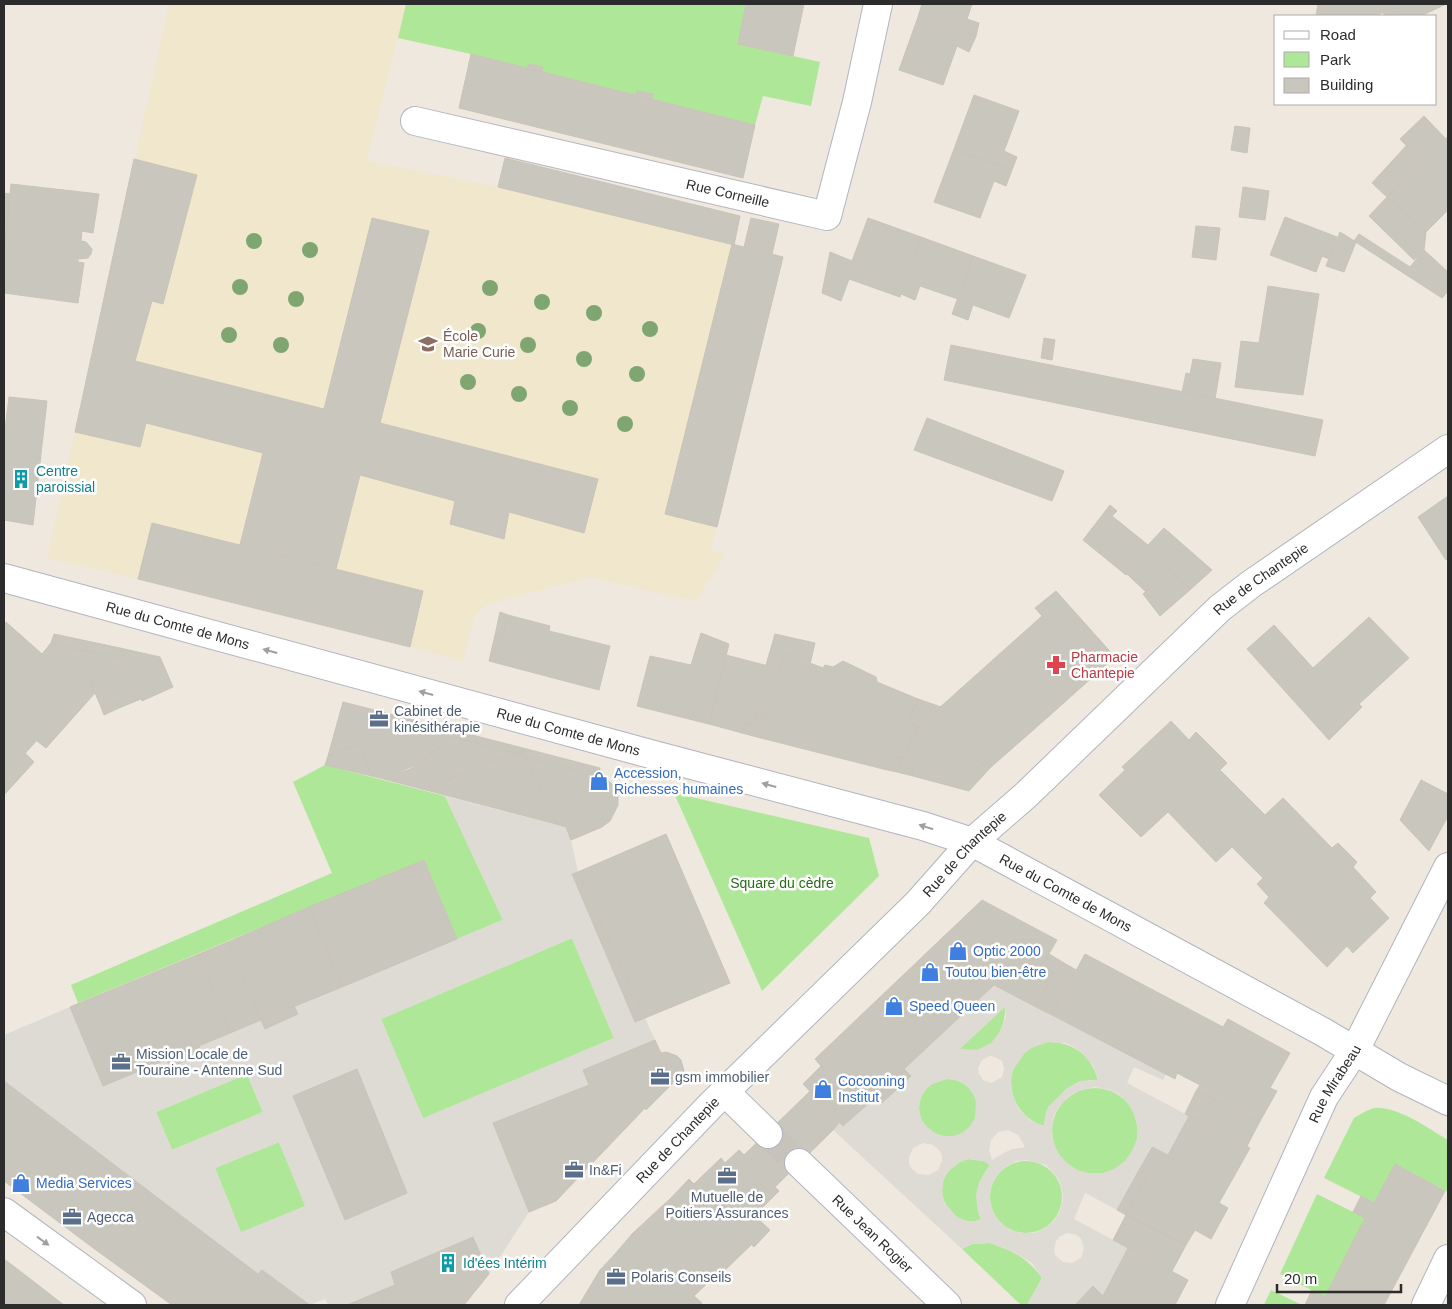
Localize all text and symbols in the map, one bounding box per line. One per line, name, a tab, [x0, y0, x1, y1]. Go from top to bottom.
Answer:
legend	[1274, 15, 1437, 105]
text: Road	[1320, 26, 1356, 43]
text: Park	[1320, 51, 1351, 68]
text: Building	[1320, 76, 1373, 93]
street label: Rue Corneille	[685, 176, 771, 211]
place label: École Marie Curie	[443, 328, 516, 360]
school or university icon: École Marie Curie	[417, 333, 439, 355]
place label: Centre paroissial	[36, 463, 95, 495]
building icon: Centre paroissial	[10, 468, 32, 490]
street label: Rue de Chantepie	[1210, 539, 1311, 618]
street label: Rue du Comte de Mons	[104, 598, 251, 652]
one-way arrow	[262, 646, 277, 654]
place label: Pharmacie Chantepie	[1071, 649, 1138, 681]
pharmacy icon: Pharmacie Chantepie	[1045, 654, 1067, 676]
one-way arrow	[419, 689, 434, 697]
place label: Cabinet de kinésithérapie	[394, 703, 481, 735]
street label: Rue du Comte de Mons	[495, 705, 642, 759]
office icon: Cabinet de kinésithérapie	[368, 708, 390, 730]
place label: Accession, Richesses humaines	[614, 765, 743, 797]
shop icon: Accession, Richesses humaines	[588, 770, 610, 792]
one-way arrow	[762, 781, 777, 789]
street label: Rue de Chantepie	[919, 808, 1010, 900]
one-way arrow	[919, 823, 934, 830]
street label: Rue du Comte de Mons	[997, 850, 1135, 935]
park label: Square du cèdre	[730, 875, 834, 891]
shop icon: Optic 2000	[947, 940, 969, 962]
place label: Optic 2000	[973, 943, 1041, 959]
shop icon: Toutou bien-être	[919, 961, 941, 983]
place label: Toutou bien-être	[945, 964, 1046, 980]
shop icon: Speed Queen	[883, 995, 905, 1017]
place label: Speed Queen	[909, 998, 995, 1014]
street label: Rue Mirabeau	[1305, 1042, 1364, 1125]
place label: Mission Locale de Touraine - Antenne Sud	[136, 1046, 282, 1078]
office icon: Mission Locale de Touraine - Antenne Sud	[110, 1051, 132, 1073]
office icon: gsm immobilier	[649, 1066, 671, 1088]
place label: gsm immobilier	[675, 1069, 769, 1085]
place label: Cocooning Institut	[838, 1073, 905, 1105]
shop icon: Cocooning Institut	[812, 1078, 834, 1100]
street label: Rue de Chantepie	[633, 1093, 723, 1186]
office icon: In&Fi	[563, 1159, 585, 1181]
place label: In&Fi	[589, 1162, 622, 1178]
office icon: Mutuelle de Poitiers Assurances	[716, 1165, 738, 1187]
shop icon: Media Services	[10, 1172, 32, 1194]
place label: Media Services	[36, 1175, 132, 1191]
place label: Mutuelle de Poitiers Assurances	[666, 1189, 788, 1221]
street label: Rue Jean Rogier	[829, 1191, 916, 1276]
office icon: Agecca	[61, 1206, 83, 1228]
place label: Agecca	[87, 1209, 134, 1225]
one-way arrow	[36, 1236, 50, 1246]
building icon: Id'ées Intérim	[437, 1252, 459, 1274]
place label: Id'ées Intérim	[463, 1255, 547, 1271]
scale bar	[1277, 1262, 1401, 1294]
office icon: Polaris Conseils	[605, 1266, 627, 1288]
place label: Polaris Conseils	[631, 1269, 731, 1285]
text: 20 m	[1284, 1270, 1317, 1287]

